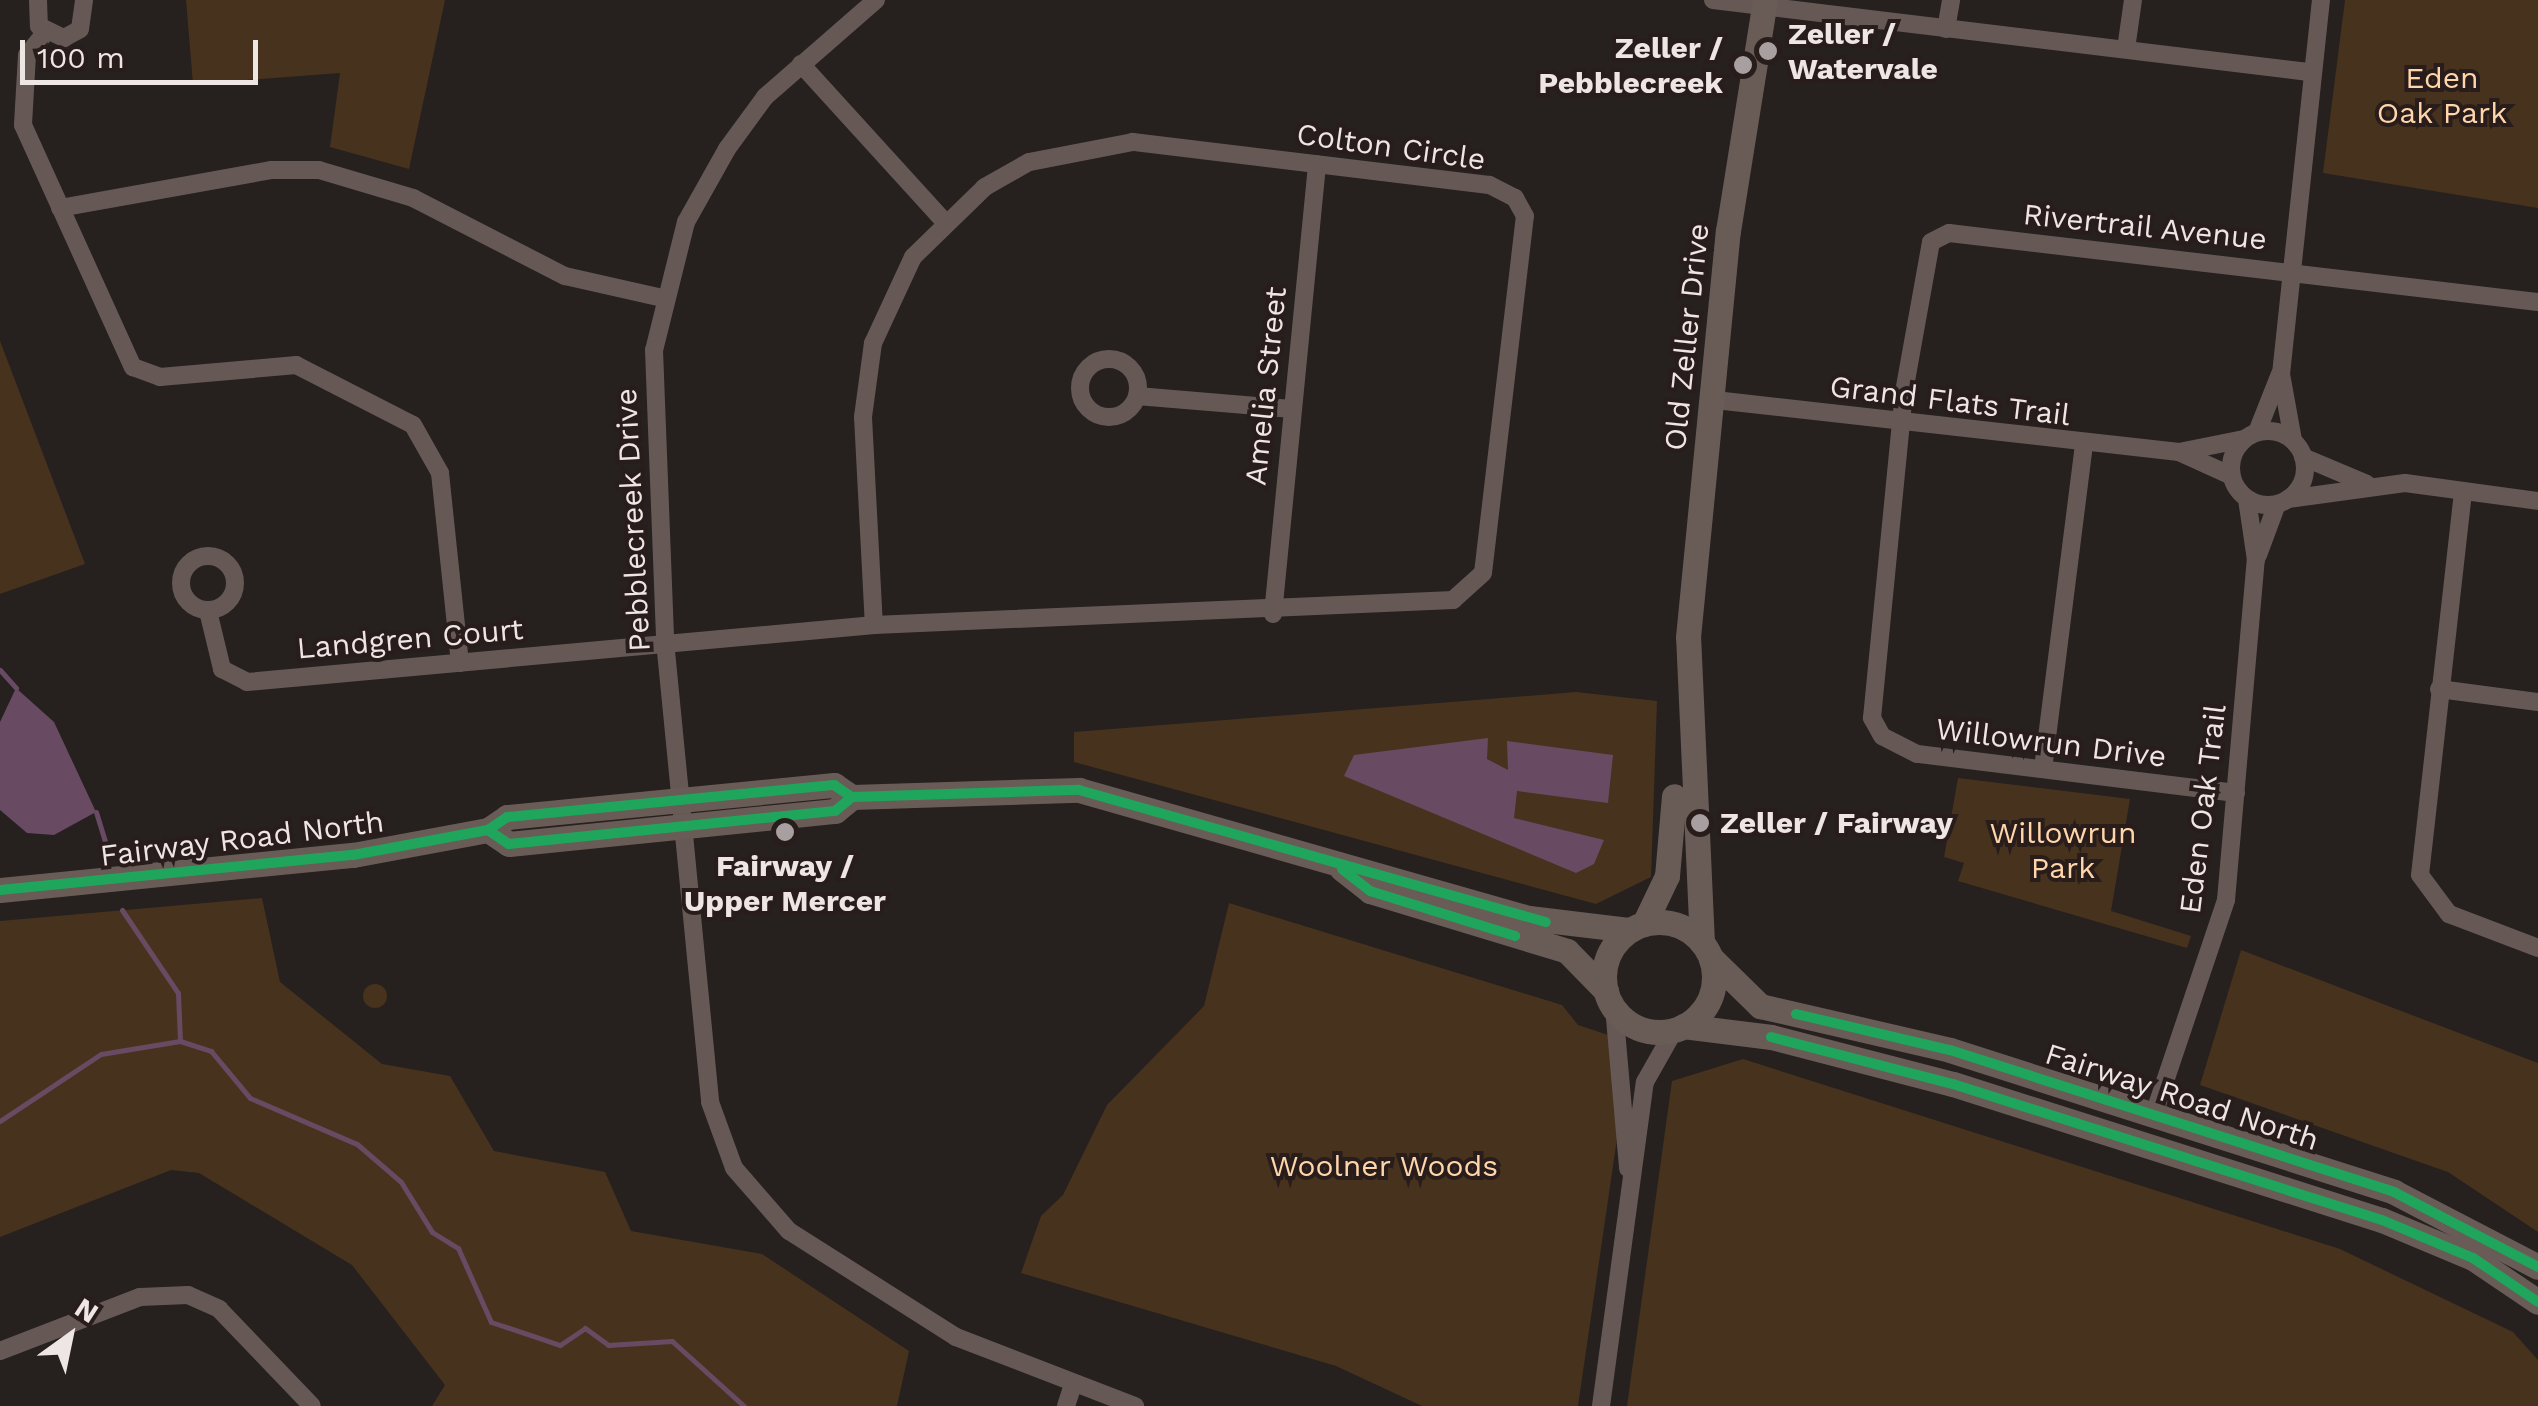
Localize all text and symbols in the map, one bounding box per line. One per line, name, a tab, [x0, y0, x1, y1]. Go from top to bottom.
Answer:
place label: Zeller / Watervale	[1788, 16, 1938, 86]
scale bar	[25, 20, 262, 82]
place label: Zeller / Pebblecreek	[1538, 30, 1723, 100]
text: 100 m	[37, 40, 125, 75]
marker: Zeller / Watervale	[1757, 40, 1779, 62]
marker: Zeller / Pebblecreek	[1732, 54, 1754, 76]
park label: Eden Oak Park	[2376, 60, 2508, 130]
street label: Colton Circle	[1294, 116, 1488, 178]
street label: Rivertrail Avenue	[2020, 196, 2270, 258]
street label: Old Zeller Drive	[1657, 221, 1717, 453]
street label: Amelia Street	[1238, 284, 1294, 488]
street label: Grand Flats Trail	[1827, 368, 2073, 434]
street label: Pebblecreek Drive	[608, 387, 658, 653]
street label: Landgren Court	[295, 611, 525, 667]
street label: Eden Oak Trail	[2172, 702, 2234, 916]
street label: Willowrun Drive	[1934, 711, 2168, 775]
street label: Fairway Road North	[98, 804, 386, 874]
place label: Zeller / Fairway	[1720, 805, 1953, 841]
marker: Zeller / Fairway	[1689, 812, 1711, 834]
park label: Willowrun Park	[1989, 815, 2137, 886]
marker: Fairway / Upper Mercer	[774, 821, 796, 843]
place label: Fairway / Upper Mercer	[684, 848, 886, 918]
street label: Fairway Road North	[2040, 1036, 2324, 1158]
park label: Woolner Woods	[1269, 1148, 1499, 1184]
north arrow	[20, 1286, 120, 1386]
text: N	[69, 1291, 104, 1330]

